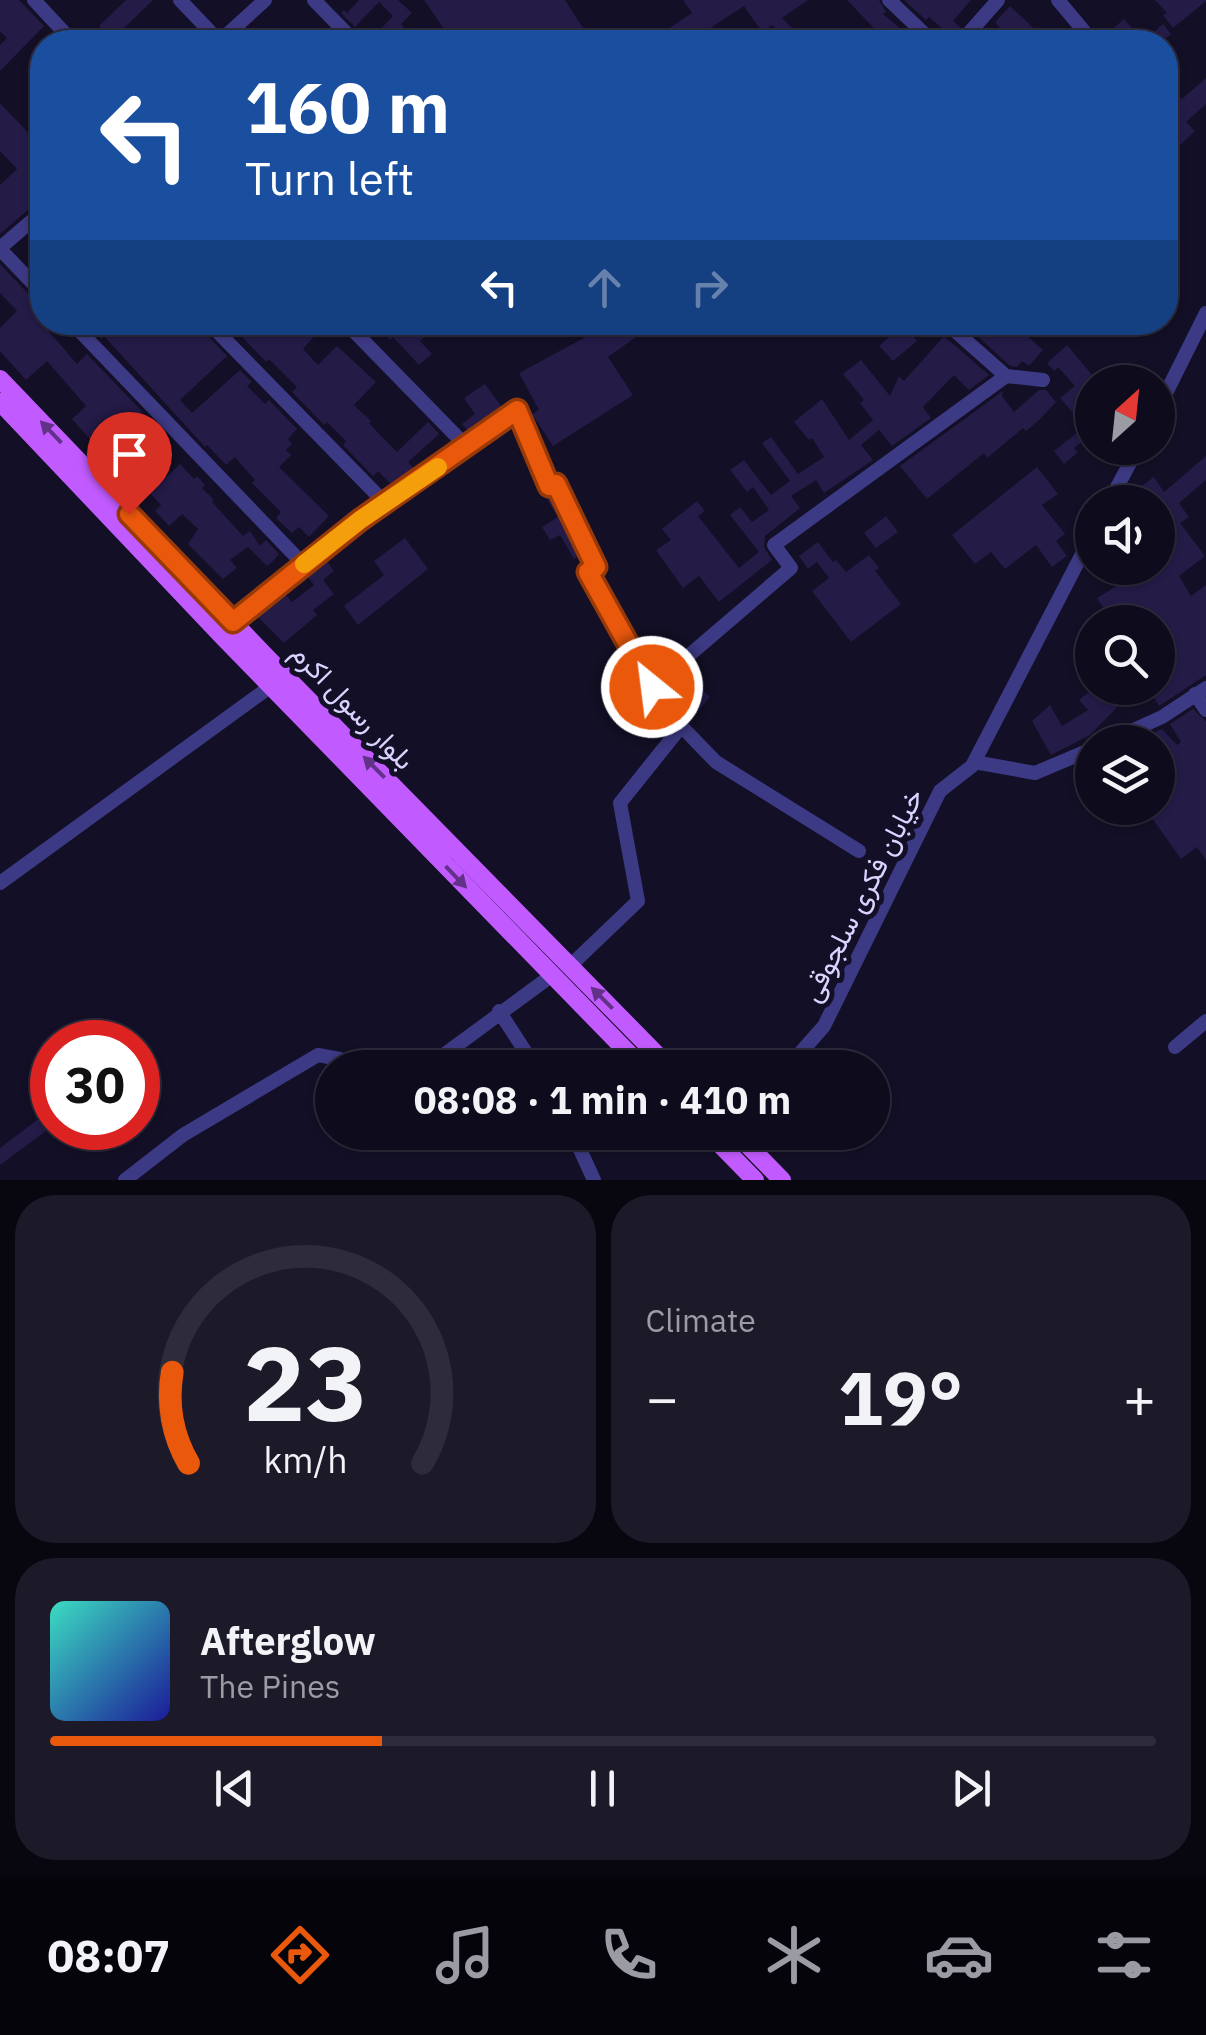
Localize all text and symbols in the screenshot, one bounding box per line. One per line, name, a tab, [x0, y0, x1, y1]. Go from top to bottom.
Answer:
text: 160 m	[245, 61, 450, 152]
icon: left	[80, 70, 210, 200]
text: Turn left	[245, 149, 414, 207]
icon: left	[472, 260, 527, 315]
icon: ahead	[577, 260, 632, 315]
icon: right	[682, 260, 737, 315]
north arrow	[1075, 365, 1175, 465]
map controls	[1075, 365, 1175, 825]
pin	[87, 412, 172, 515]
one-way arrow	[40, 420, 63, 444]
icon: arrive	[102, 427, 157, 482]
button: sound	[1075, 485, 1175, 585]
button: search	[1075, 605, 1175, 705]
street label: بلوار رسول اکرم	[283, 634, 423, 778]
position arrow	[600, 635, 704, 739]
button: layers	[1075, 725, 1175, 825]
one-way arrow	[362, 755, 386, 779]
street label: خیابان فکری سلجوقی	[792, 782, 931, 1008]
one-way arrow	[443, 864, 467, 888]
one-way arrow	[590, 987, 614, 1011]
speed limit sign: 30	[30, 1020, 160, 1150]
text: 08:08 · 1 min · 410 m	[414, 1075, 791, 1124]
text: Climate	[646, 1299, 756, 1341]
text: 23	[243, 1314, 368, 1450]
text: 19°	[838, 1348, 963, 1446]
text: −	[646, 1362, 679, 1433]
text: +	[1123, 1362, 1156, 1433]
text: km/h	[263, 1436, 347, 1483]
text: Afterglow	[200, 1616, 376, 1665]
text: The Pines	[200, 1665, 340, 1707]
icon: previous	[207, 1761, 262, 1816]
icon: pause	[575, 1761, 630, 1816]
icon: next	[944, 1761, 999, 1816]
icon: directions	[265, 1920, 335, 1990]
icon: music	[430, 1920, 500, 1990]
icon: phone	[594, 1920, 664, 1990]
icon: climate	[759, 1920, 829, 1990]
icon: car	[924, 1920, 994, 1990]
icon: filters	[1089, 1920, 1159, 1990]
text: 08:07	[47, 1926, 170, 1984]

